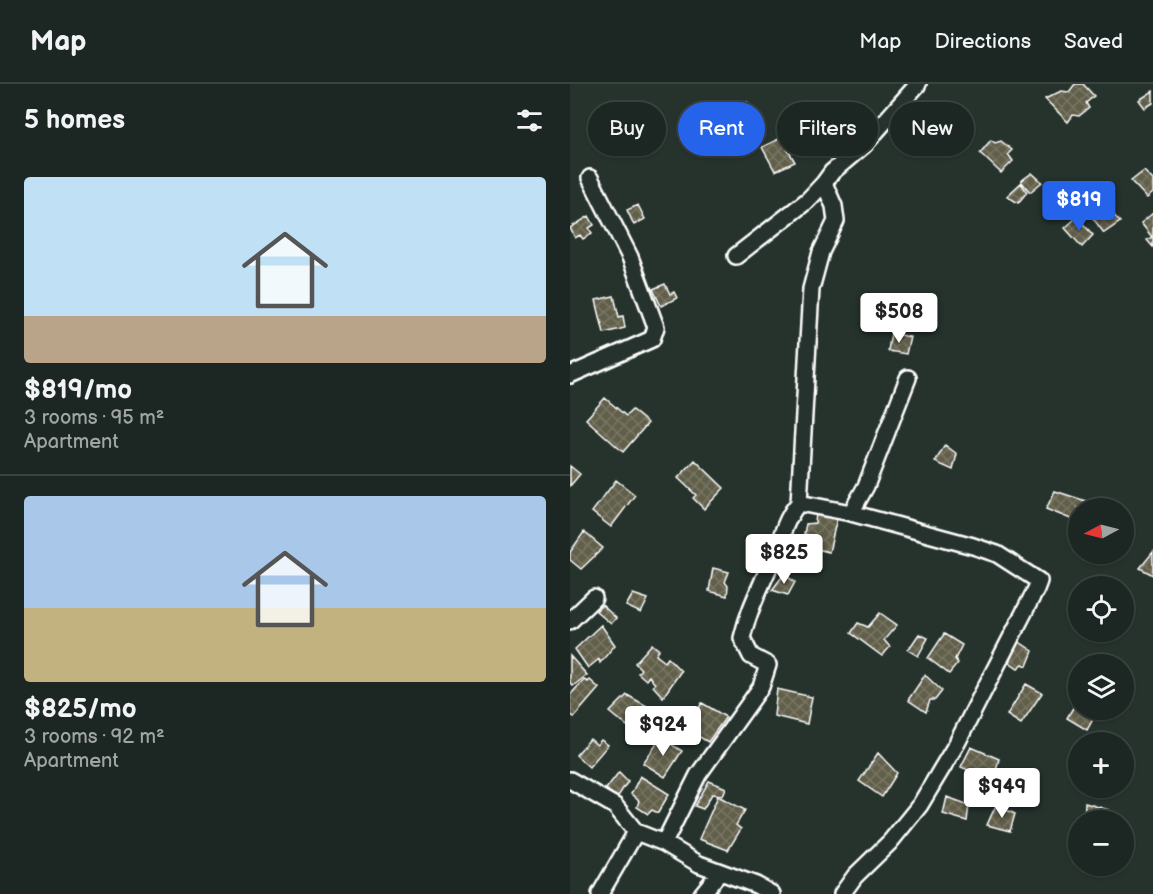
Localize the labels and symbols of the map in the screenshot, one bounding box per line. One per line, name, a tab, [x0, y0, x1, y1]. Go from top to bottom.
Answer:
pin: $819	[1043, 181, 1115, 232]
pin: $508	[863, 293, 935, 344]
north arrow	[1068, 498, 1134, 564]
pin: $825	[748, 534, 820, 585]
pin: $924	[627, 706, 699, 757]
pin: $949	[966, 768, 1038, 819]

